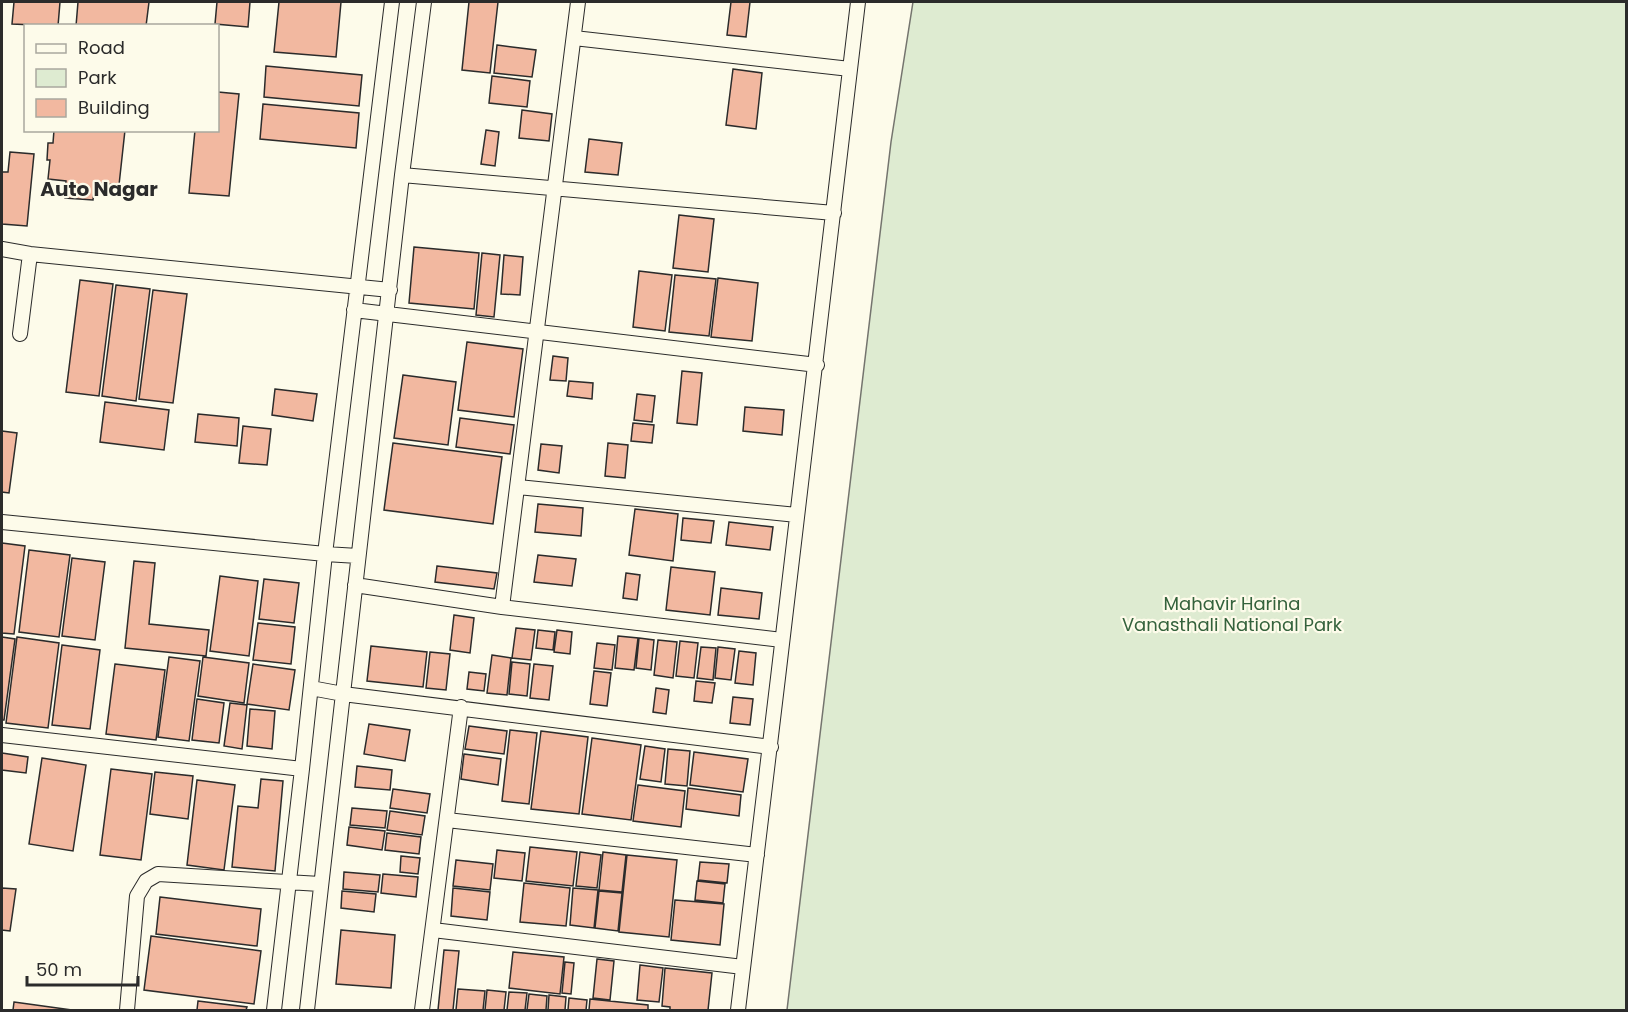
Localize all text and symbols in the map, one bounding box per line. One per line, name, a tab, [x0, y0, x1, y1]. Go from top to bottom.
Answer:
legend	[24, 24, 219, 132]
text: Road	[78, 35, 125, 60]
text: Park	[78, 65, 117, 90]
text: Building	[78, 95, 150, 120]
district label: Auto Nagar	[40, 175, 158, 203]
park label: Mahavir Harina Vanasthali National Park	[1122, 591, 1343, 637]
scale bar	[27, 949, 138, 987]
text: 50 m	[36, 957, 82, 982]

